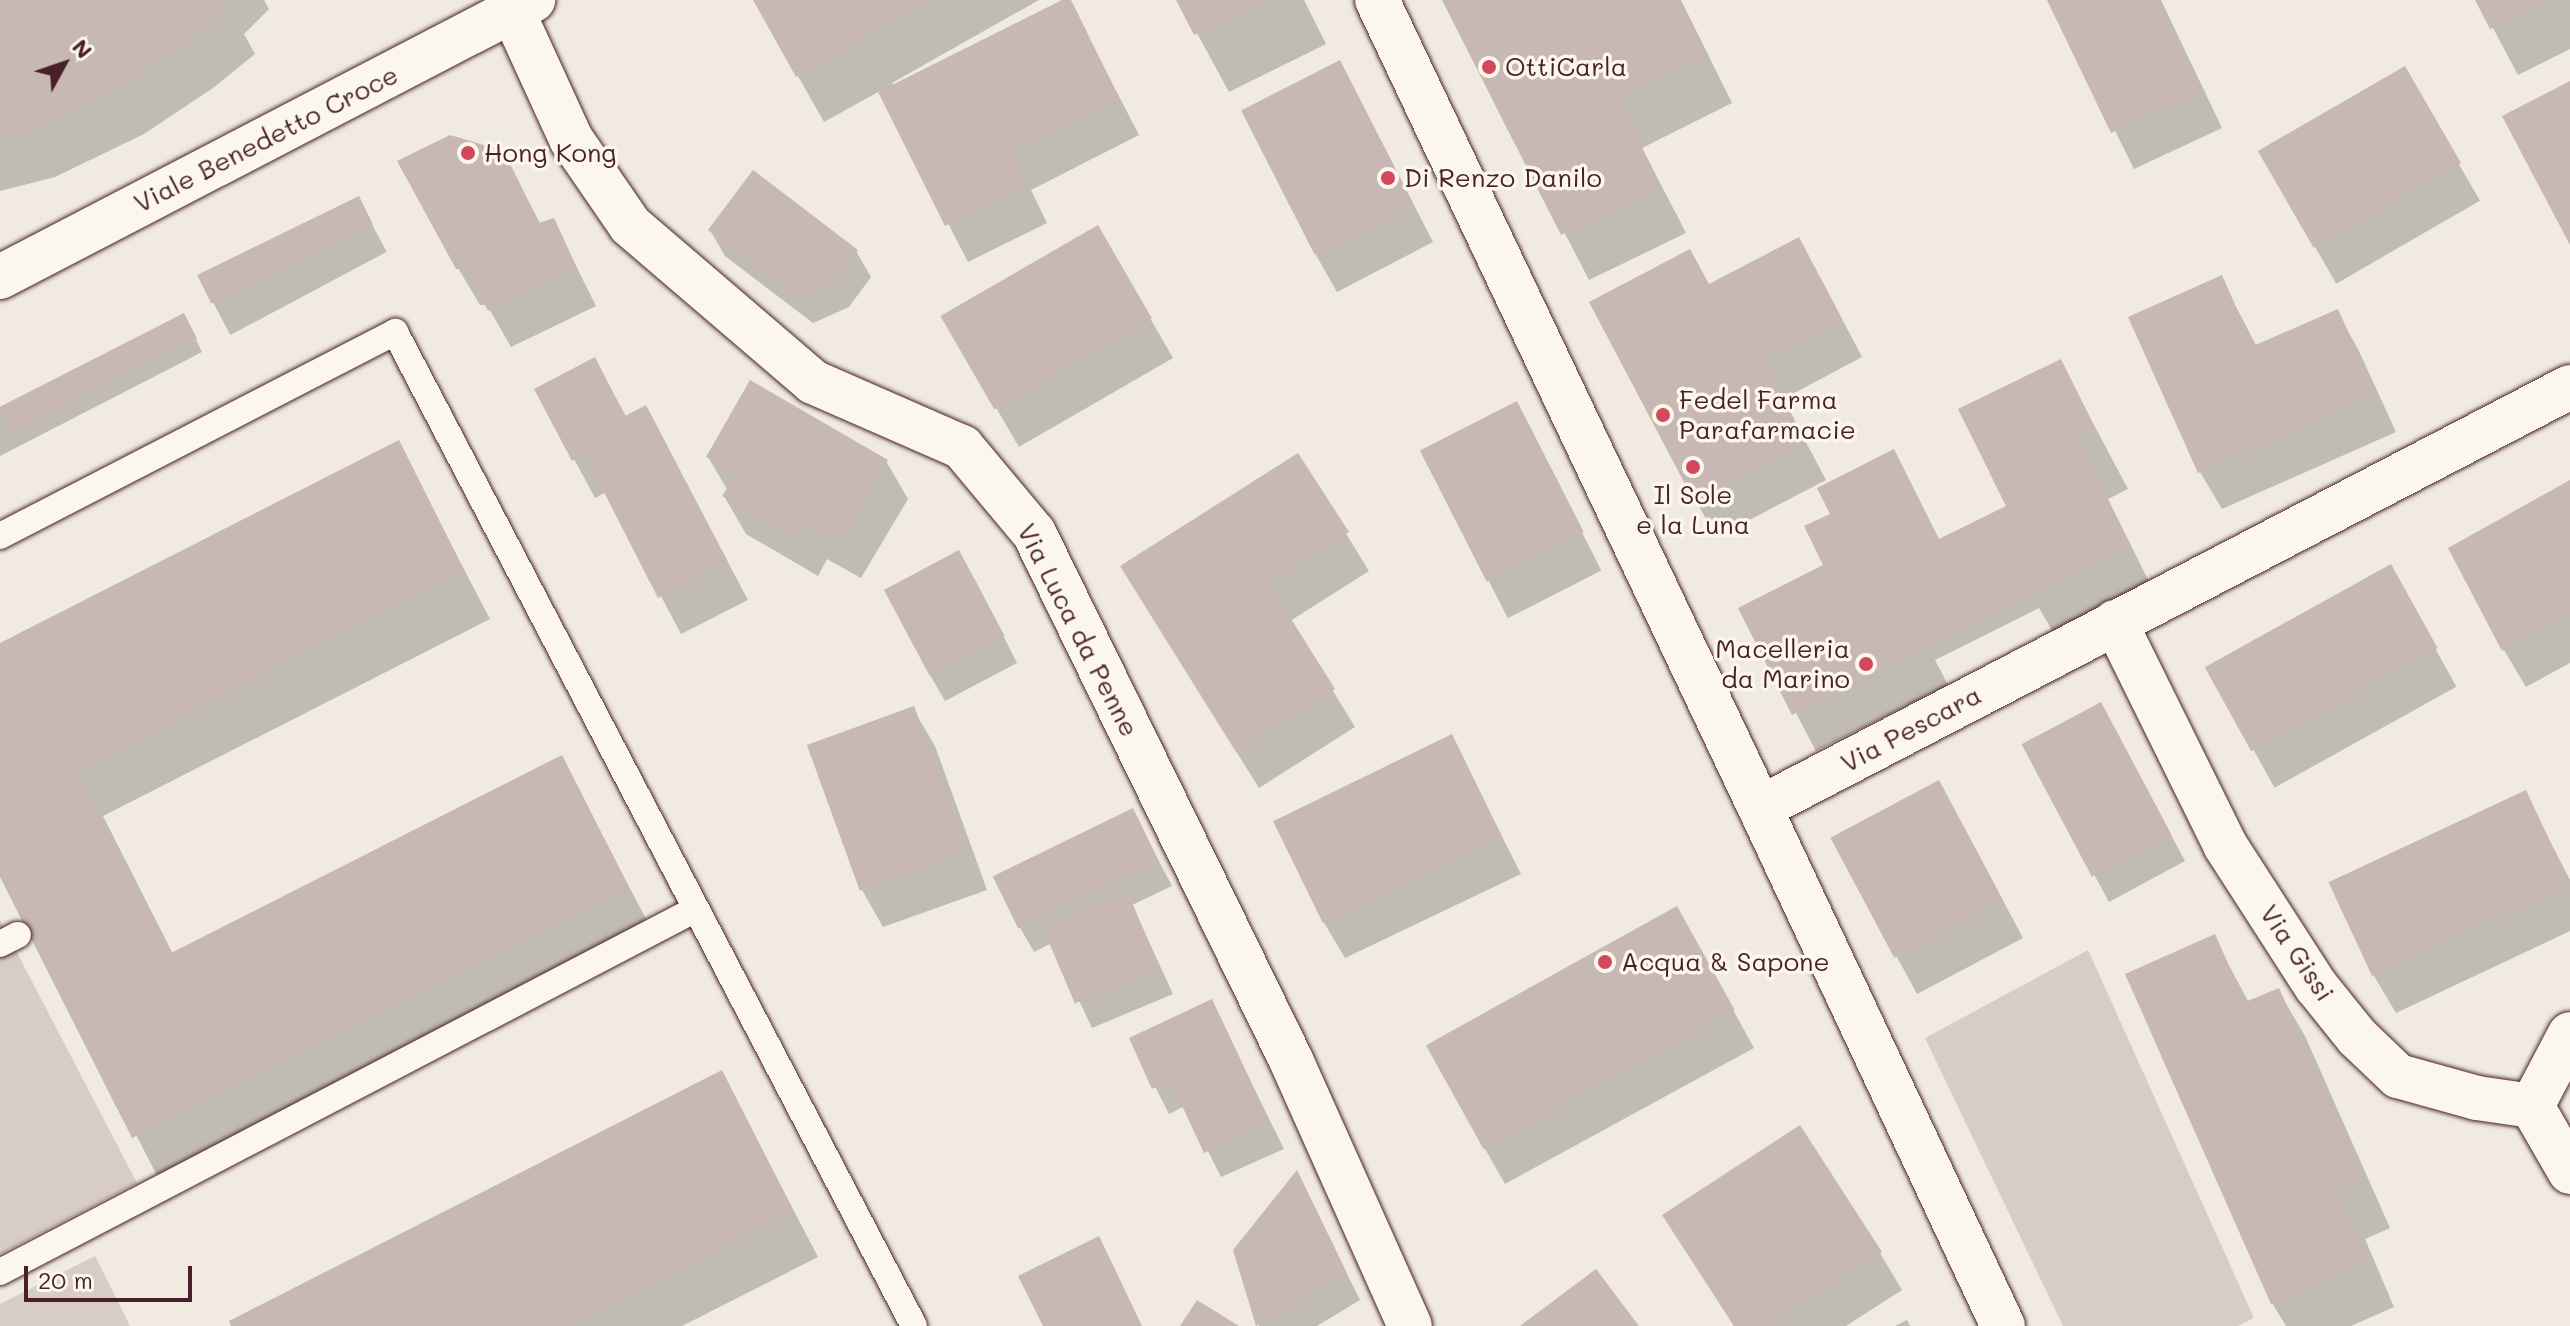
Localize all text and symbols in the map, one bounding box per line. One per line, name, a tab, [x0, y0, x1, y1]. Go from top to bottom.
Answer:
north arrow	[24, 24, 104, 104]
text: N	[66, 33, 99, 64]
place label: OttiCarla	[1505, 51, 1627, 83]
marker: OttiCarla	[1480, 58, 1498, 76]
street label: Viale Benedetto Croce	[129, 59, 403, 219]
place label: Hong Kong	[484, 137, 616, 169]
marker: Hong Kong	[459, 144, 477, 162]
place label: Di Renzo Danilo	[1404, 162, 1602, 194]
marker: Di Renzo Danilo	[1379, 169, 1397, 187]
place label: Fedel Farma Parafarmacie	[1679, 384, 1856, 446]
marker: Fedel Farma Parafarmacie	[1654, 406, 1672, 424]
marker: Il Sole e la Luna	[1684, 458, 1702, 476]
place label: Il Sole e la Luna	[1636, 479, 1750, 540]
street label: Via Luca da Penne	[1011, 518, 1145, 742]
place label: Macelleria da Marino	[1715, 633, 1850, 694]
marker: Macelleria da Marino	[1857, 655, 1875, 673]
street label: Via Pescara	[1835, 679, 1987, 779]
street label: Via Gissi	[2253, 899, 2341, 1007]
place label: Acqua & Sapone	[1621, 946, 1830, 978]
marker: Acqua & Sapone	[1596, 953, 1614, 971]
scale bar	[28, 1250, 196, 1300]
text: 20 m	[38, 1264, 93, 1295]

